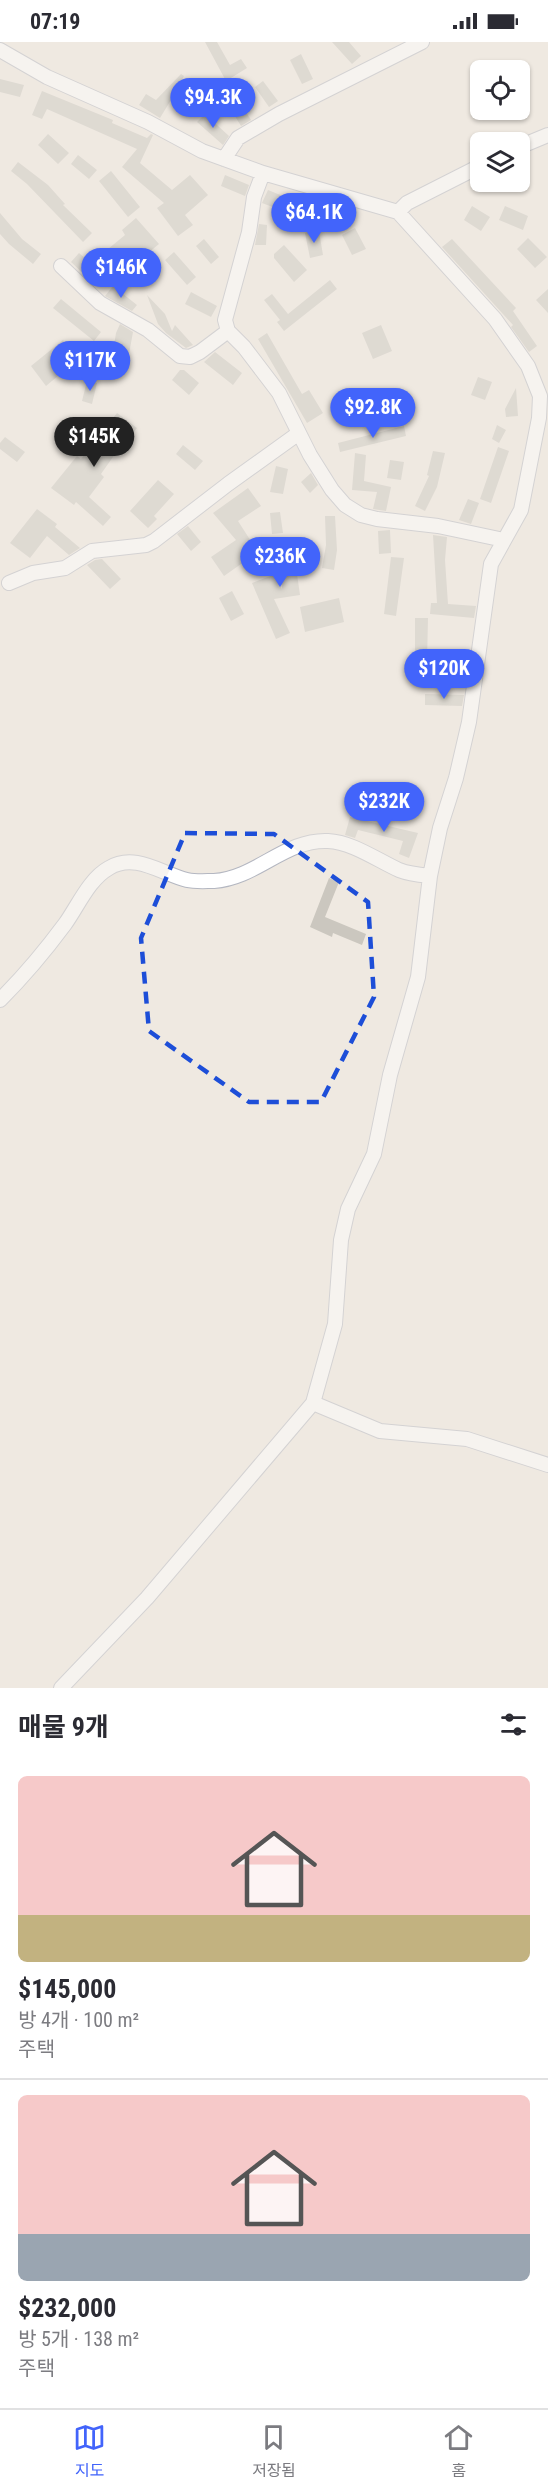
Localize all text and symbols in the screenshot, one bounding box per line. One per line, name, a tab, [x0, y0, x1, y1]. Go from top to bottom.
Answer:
text: 07:19	[30, 9, 81, 34]
map controls	[470, 60, 530, 192]
button: locate	[470, 60, 530, 120]
pin: $94.3K	[164, 78, 262, 129]
text: $94.3K	[184, 85, 242, 109]
button: layers	[470, 132, 530, 192]
pin: $64.1K	[265, 193, 363, 244]
text: $64.1K	[285, 200, 343, 224]
pin: $146K	[79, 248, 163, 299]
text: $146K	[95, 255, 147, 279]
pin: $117K	[48, 341, 132, 392]
text: $117K	[64, 348, 116, 372]
pin: $92.8K	[324, 388, 422, 439]
text: $92.8K	[344, 395, 402, 419]
pin: $145K	[52, 417, 136, 468]
text: $145K	[68, 424, 120, 448]
pin: $236K	[238, 537, 322, 588]
text: $236K	[254, 544, 306, 568]
pin: $120K	[402, 649, 486, 700]
text: $120K	[418, 656, 470, 680]
pin: $232K	[342, 782, 426, 833]
text: $232K	[358, 789, 410, 813]
icon: filters	[497, 1708, 530, 1741]
text: 매물 9개	[18, 1712, 109, 1742]
icon: home	[220, 1815, 328, 1923]
text: $145,000	[18, 1974, 116, 2004]
text: 방 4개 · 100 m²	[18, 2008, 139, 2032]
text: 주택	[18, 2037, 55, 2061]
icon: home	[220, 2134, 328, 2242]
text: $232,000	[18, 2293, 116, 2323]
text: 방 5개 · 138 m²	[18, 2327, 139, 2351]
text: 주택	[18, 2356, 55, 2380]
tab: 지도	[73, 2421, 106, 2481]
tab: 저장됨	[252, 2421, 296, 2481]
tab: 홈	[442, 2421, 475, 2481]

